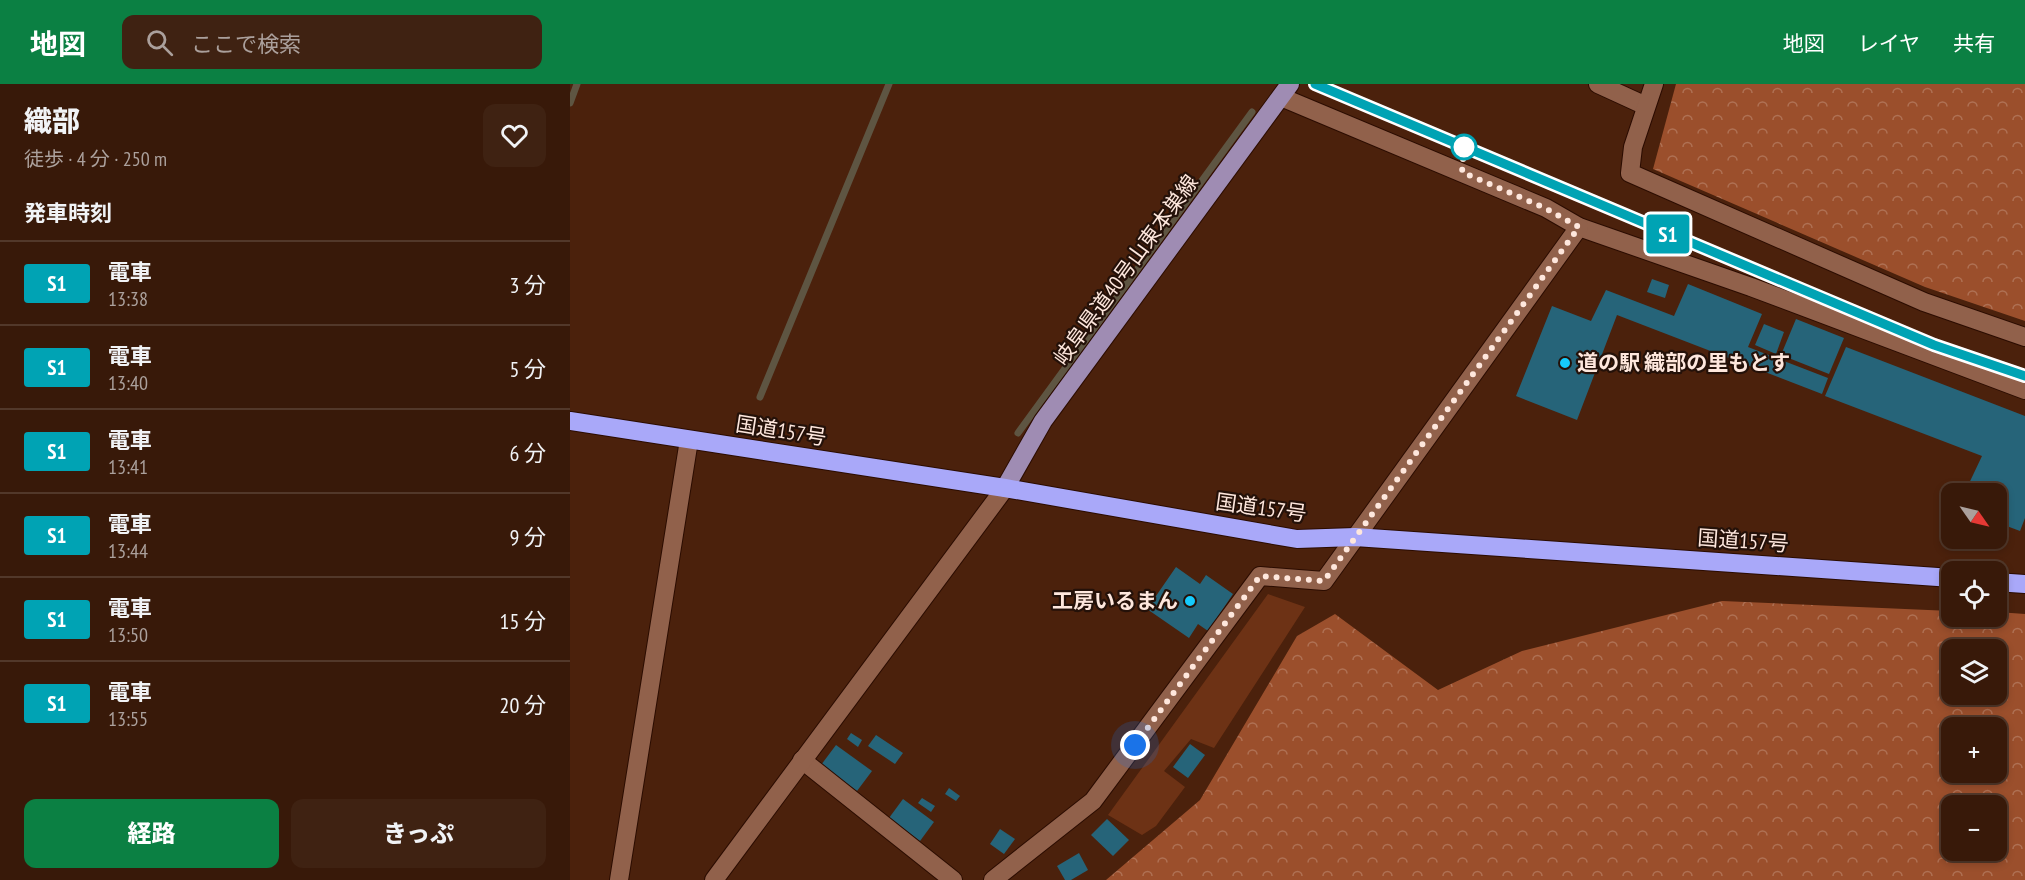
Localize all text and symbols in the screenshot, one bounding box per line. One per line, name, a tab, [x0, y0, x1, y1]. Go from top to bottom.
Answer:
search box	[122, 15, 542, 69]
text: 地図	[30, 25, 86, 62]
icon: search	[143, 26, 176, 59]
text: ここで検索	[191, 30, 301, 58]
text: 地図	[1783, 30, 1825, 57]
text: レイヤ	[1858, 30, 1920, 57]
text: 共有	[1953, 30, 1995, 57]
text: 織部	[24, 102, 80, 139]
button: heart	[483, 104, 546, 167]
unlabelled marker	[1451, 134, 1477, 160]
text: 徒歩 · 4 分 · 250 m	[24, 146, 167, 172]
street label: 岐阜県道40号山東本巣線	[1047, 169, 1204, 370]
text: 発車時刻	[24, 199, 112, 227]
line badge: S1	[1641, 214, 1695, 254]
text: S1	[1658, 221, 1678, 248]
text: 電車	[108, 258, 152, 286]
text: S1	[47, 270, 67, 297]
text: 3 分	[509, 271, 546, 299]
text: 13:38	[108, 286, 148, 312]
text: 電車	[108, 342, 152, 370]
place label: 道の駅 織部の里もとす	[1577, 349, 1790, 376]
text: S1	[47, 354, 67, 381]
text: 5 分	[509, 355, 546, 383]
marker: 道の駅 織部の里もとす	[1558, 356, 1572, 370]
text: 13:40	[108, 370, 148, 396]
street label: 国道157号	[734, 410, 828, 451]
text: 電車	[108, 426, 152, 454]
text: S1	[47, 438, 67, 465]
text: 6 分	[509, 439, 546, 467]
text: 13:41	[108, 454, 148, 480]
north arrow	[1941, 483, 2007, 549]
map controls	[1941, 483, 2007, 861]
street label: 国道157号	[1214, 488, 1308, 527]
text: 電車	[108, 510, 152, 538]
text: S1	[47, 522, 67, 549]
text: 9 分	[509, 523, 546, 551]
street label: 国道157号	[1697, 524, 1790, 557]
text: 13:44	[108, 538, 148, 564]
button: locate	[1941, 561, 2007, 627]
place label: 工房いるまん	[1052, 587, 1178, 614]
text: 電車	[108, 594, 152, 622]
marker: 工房いるまん	[1183, 594, 1197, 608]
text: S1	[47, 606, 67, 633]
text: 15 分	[500, 607, 546, 635]
text: 13:50	[108, 622, 148, 648]
button: layers	[1941, 639, 2007, 705]
text: 電車	[108, 678, 152, 706]
text: S1	[47, 690, 67, 717]
text: 20 分	[500, 691, 546, 719]
text: 13:55	[108, 706, 148, 732]
button: +	[1941, 717, 2007, 783]
your location	[1120, 730, 1150, 760]
button: −	[1941, 795, 2007, 861]
button: 経路	[24, 799, 279, 868]
button: きっぷ	[291, 799, 546, 868]

